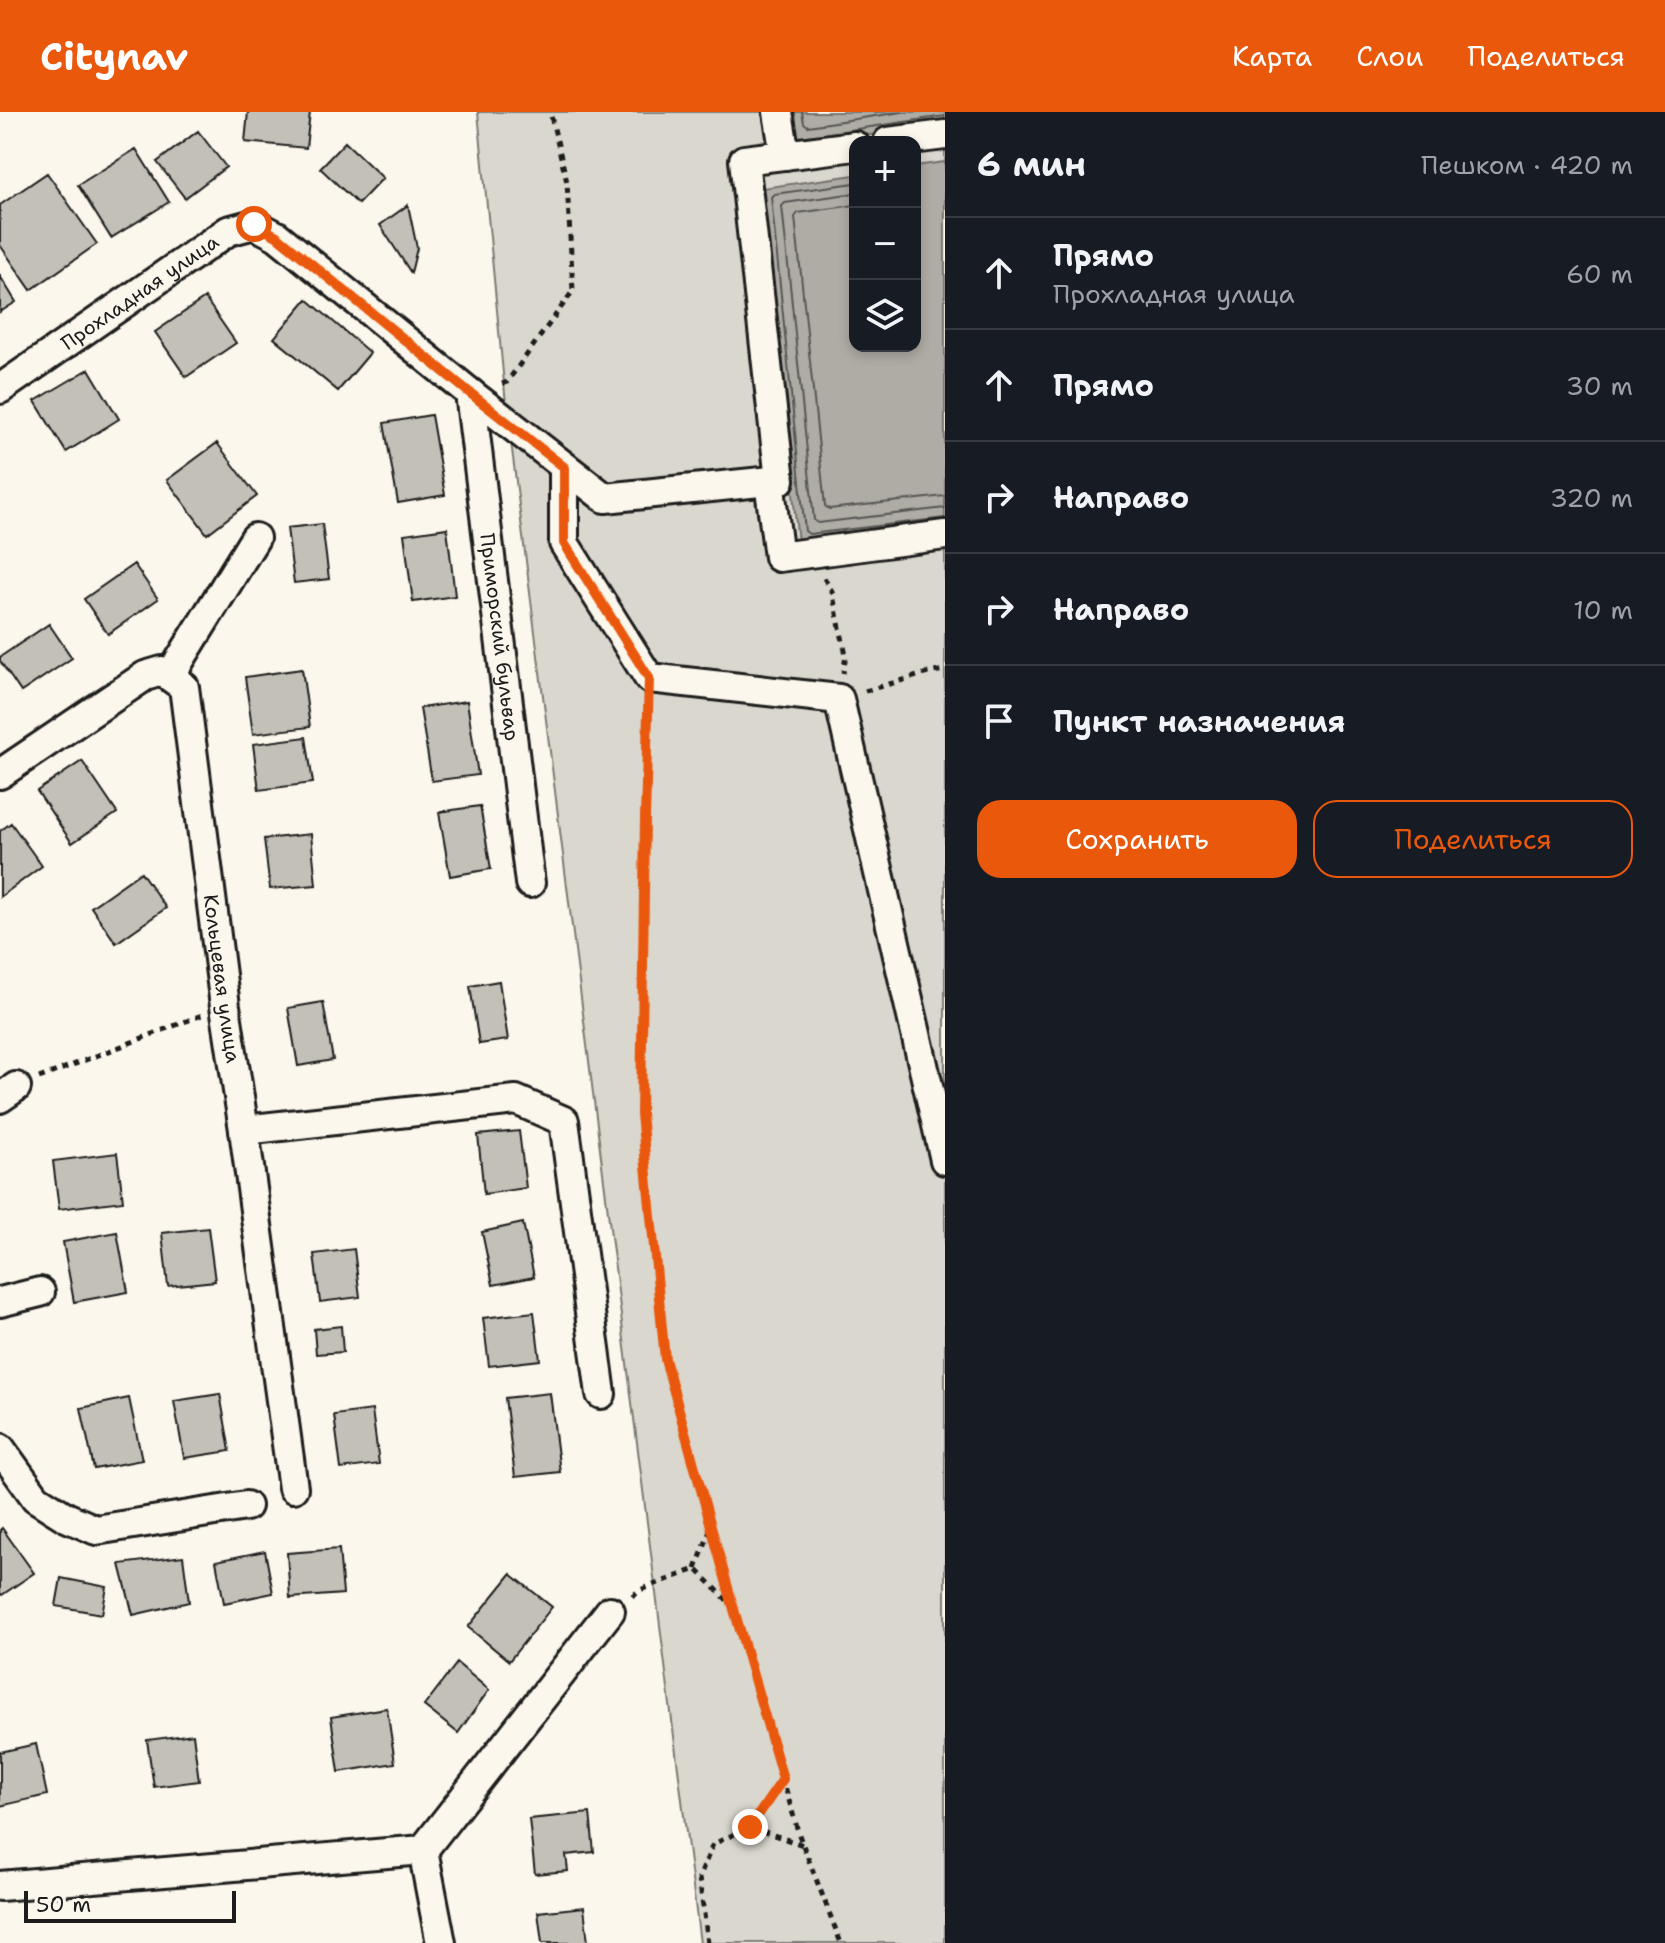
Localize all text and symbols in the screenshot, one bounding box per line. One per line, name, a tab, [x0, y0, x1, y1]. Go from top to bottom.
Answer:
text: Citynav	[40, 31, 188, 82]
text: Карта	[1232, 37, 1312, 75]
text: Слои	[1356, 37, 1423, 75]
text: Поделиться	[1467, 37, 1625, 75]
map controls	[849, 136, 921, 352]
button: +	[849, 136, 921, 208]
text: 6 мин	[977, 141, 1086, 187]
text: Пешком · 420 m	[1421, 147, 1633, 182]
route start	[236, 206, 272, 242]
button: −	[849, 208, 921, 280]
street label: Прохладная улица	[56, 228, 224, 356]
text: Прямо	[1053, 235, 1154, 276]
icon: ahead	[977, 251, 1021, 295]
text: 60 m	[1566, 256, 1633, 291]
text: Прохладная улица	[1053, 276, 1295, 311]
button: layers	[849, 280, 921, 352]
icon: ahead	[977, 363, 1021, 407]
text: Прямо	[1053, 365, 1154, 406]
text: 30 m	[1566, 368, 1633, 403]
icon: right	[977, 475, 1021, 519]
text: Направо	[1053, 477, 1189, 518]
text: 320 m	[1550, 480, 1633, 515]
street label: Приморский бульвар	[474, 532, 525, 742]
icon: right	[977, 587, 1021, 631]
text: Направо	[1053, 589, 1189, 630]
text: 10 m	[1573, 592, 1633, 627]
icon: arrive	[977, 699, 1021, 743]
text: Пункт назначения	[1053, 701, 1345, 742]
button: Сохранить	[977, 800, 1297, 878]
button: Поделиться	[1313, 800, 1633, 878]
street label: Кольцевая улица	[198, 893, 247, 1065]
route end	[732, 1809, 768, 1845]
scale bar	[24, 1887, 236, 1923]
text: 50 m	[36, 1890, 91, 1919]

